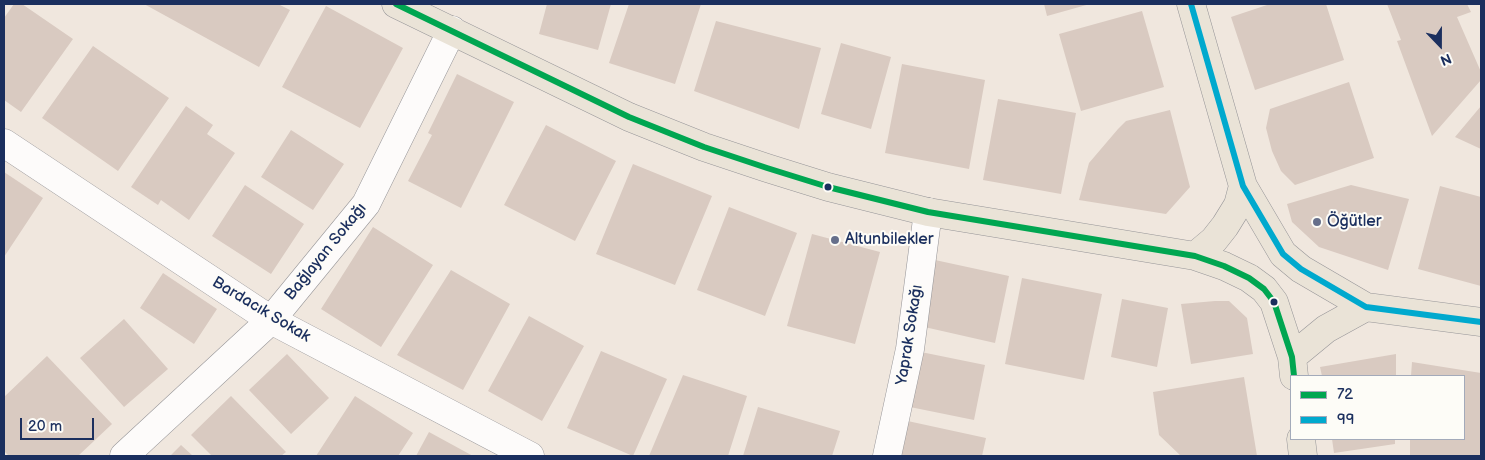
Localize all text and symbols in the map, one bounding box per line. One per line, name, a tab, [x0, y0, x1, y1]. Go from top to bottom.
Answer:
north arrow	[1415, 20, 1465, 70]
text: N	[1438, 50, 1454, 69]
unlabelled marker	[823, 182, 833, 192]
street label: Bağlayan Sokağı	[281, 200, 371, 304]
place label: Öğütler	[1327, 212, 1381, 232]
marker: Öğütler	[1311, 216, 1323, 228]
place label: Altunbilekler	[845, 230, 934, 250]
marker: Altunbilekler	[829, 234, 841, 246]
street label: Bardacık Sokak	[208, 273, 314, 347]
street label: Yaprak Sokağı	[893, 283, 927, 387]
unlabelled marker	[1269, 297, 1279, 307]
legend	[1290, 375, 1465, 440]
text: 72	[1337, 385, 1353, 404]
scale bar	[22, 408, 96, 440]
text: 99	[1337, 410, 1354, 429]
text: 20 m	[28, 417, 62, 436]

